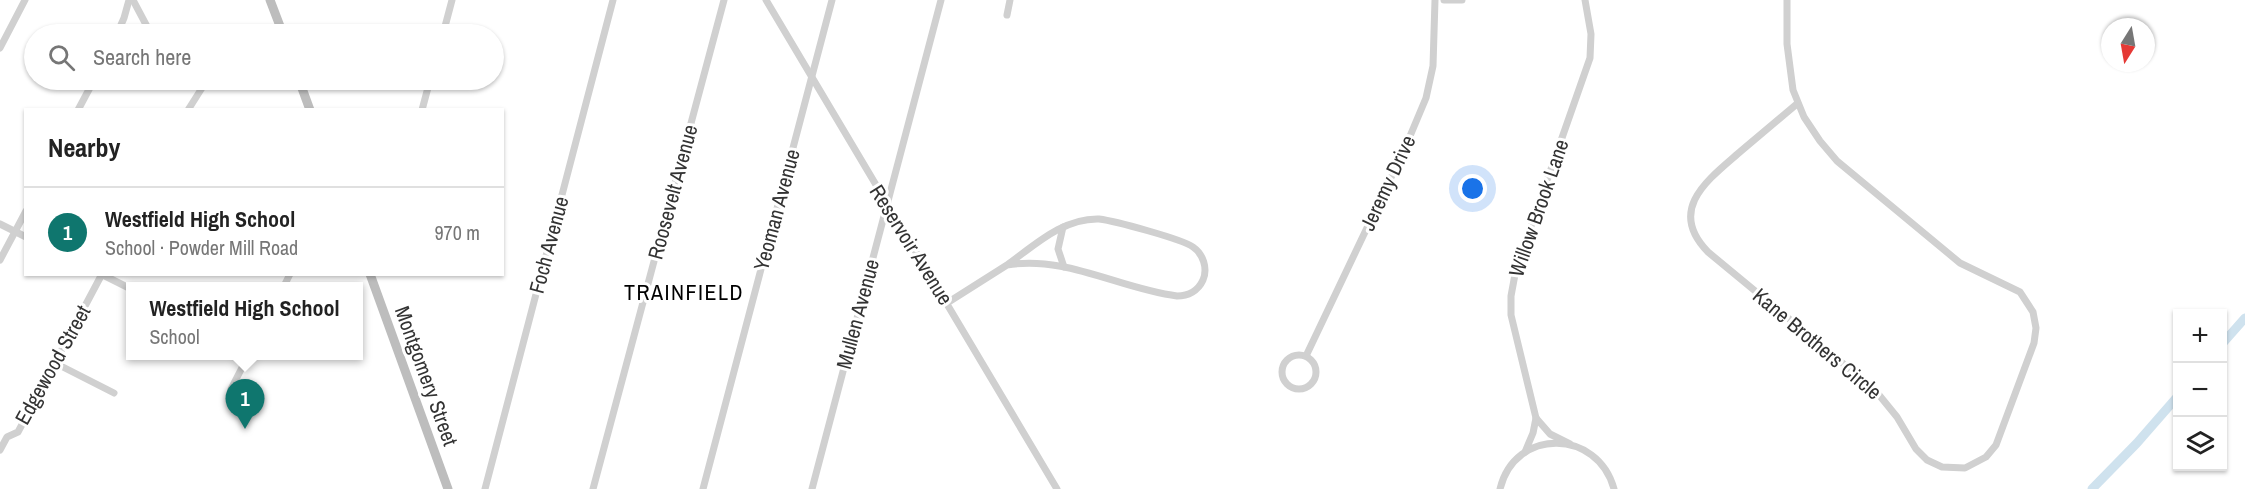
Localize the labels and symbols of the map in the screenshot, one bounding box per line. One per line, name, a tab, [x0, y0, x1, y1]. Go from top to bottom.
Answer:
north arrow	[2101, 18, 2155, 72]
street label: Roosevelt Avenue	[641, 121, 704, 263]
street label: Jeremy Drive	[1353, 130, 1422, 235]
street label: Willow Brook Lane	[1501, 135, 1576, 280]
street label: Yeoman Avenue	[746, 146, 807, 274]
your location	[1458, 174, 1487, 203]
street label: Reservoir Avenue	[863, 179, 960, 310]
street label: Foch Avenue	[522, 193, 575, 297]
street label: Mullen Avenue	[829, 256, 886, 372]
district label: TRAINFIELD	[624, 277, 744, 307]
street label: Kane Brothers Circle	[1747, 281, 1888, 406]
street label: Edgewood Street	[8, 300, 97, 430]
street label: Montgomery Street	[388, 302, 465, 450]
pin: 1	[226, 380, 264, 429]

